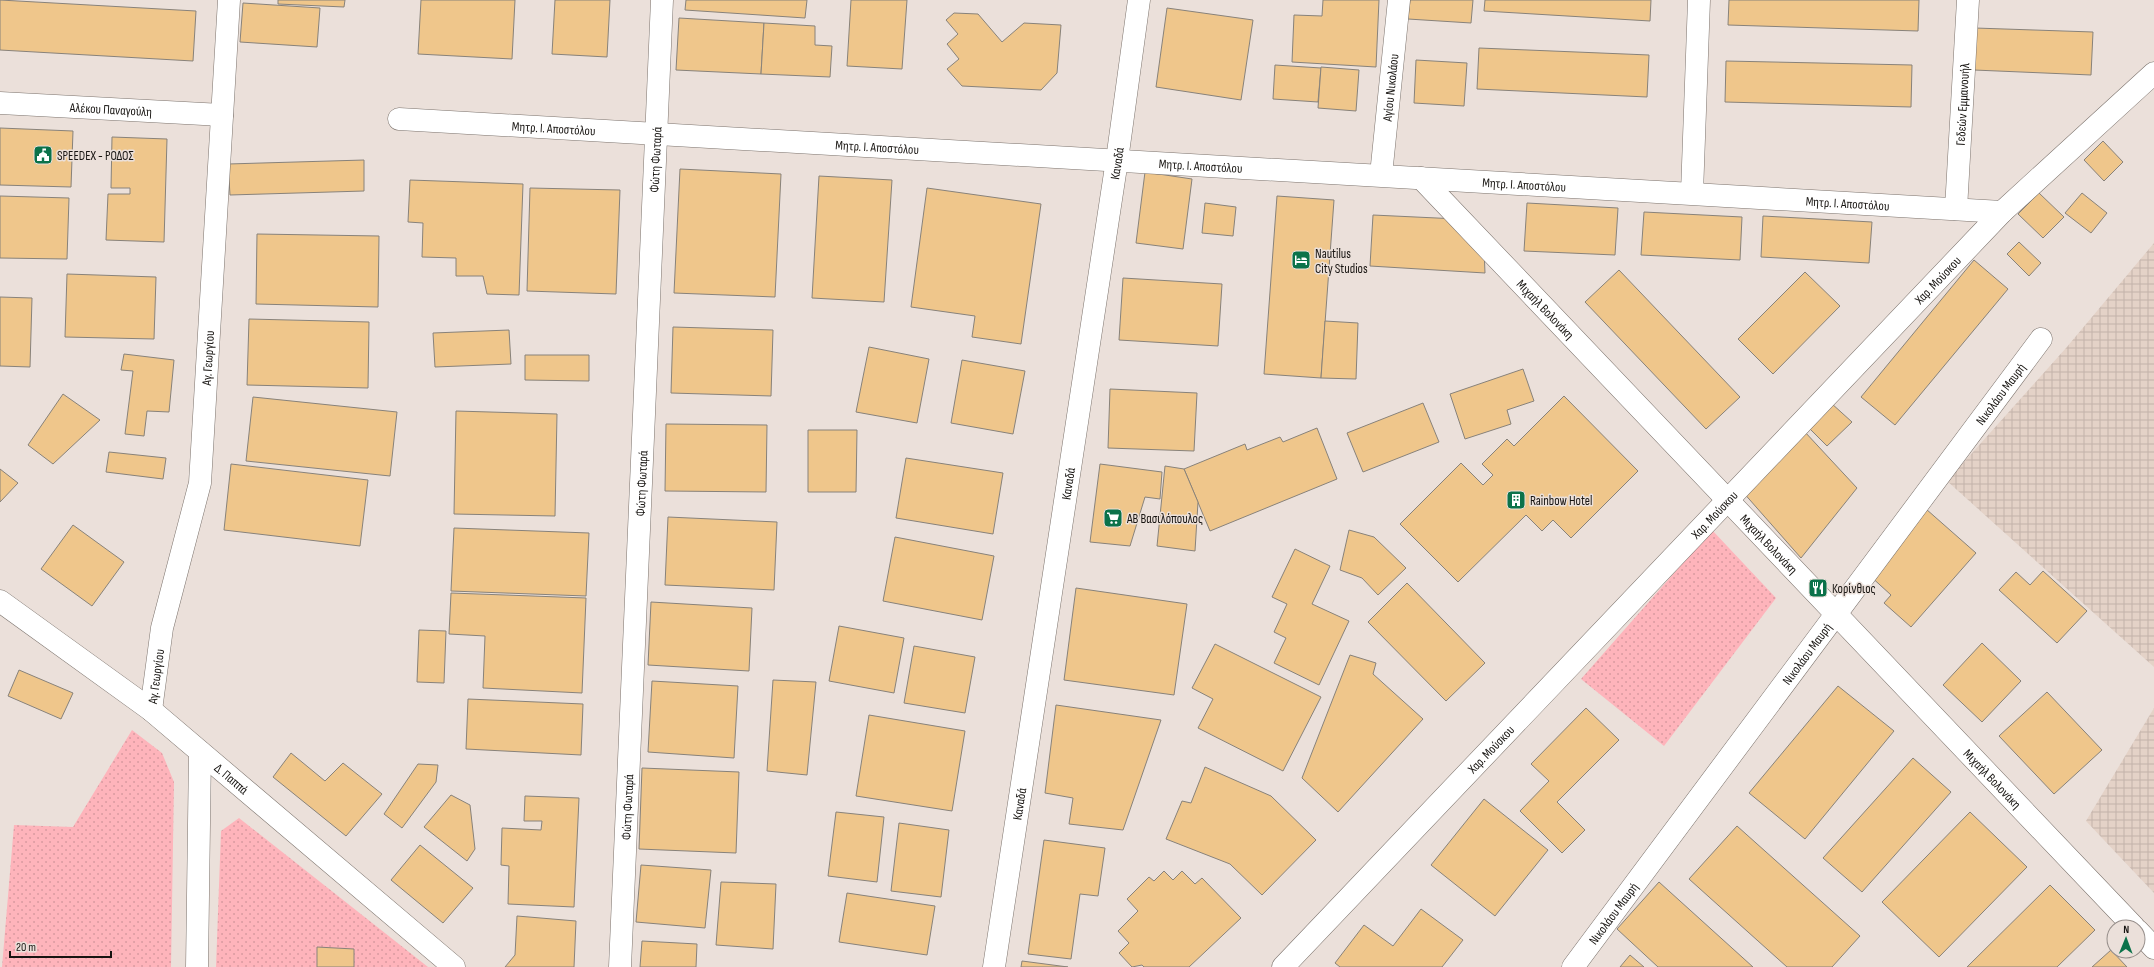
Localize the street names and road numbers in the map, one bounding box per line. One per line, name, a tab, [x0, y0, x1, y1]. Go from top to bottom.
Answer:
street label: Αγίου Νικολάου	[1379, 53, 1402, 123]
street label: Γεδεών Εμμανουήλ	[1953, 62, 1973, 146]
street label: Αλέκου Παναγούλη	[68, 100, 152, 120]
street label: Μητρ. Ι. Αποστόλου	[511, 119, 596, 139]
street label: Φώτη Φωταρά	[647, 126, 666, 193]
street label: Μητρ. Ι. Αποστόλου	[835, 137, 919, 158]
street label: Καναδά	[1107, 146, 1128, 181]
street label: Μητρ. Ι. Αποστόλου	[1158, 156, 1243, 177]
street label: Μητρ. Ι. Αποστόλου	[1482, 175, 1566, 196]
street label: Μητρ. Ι. Αποστόλου	[1805, 194, 1890, 214]
street label: Χαρ. Μούσκου	[1911, 253, 1965, 309]
street label: Μιχαήλ Βολονάκη	[1513, 277, 1577, 343]
street label: Αγ. Γεωργίου	[199, 330, 218, 387]
street label: Νικολάου Μαυρή	[1973, 360, 2029, 428]
street label: Φώτη Φωταρά	[633, 450, 651, 517]
street label: Καναδά	[1058, 466, 1079, 501]
street label: Χαρ. Μούσκου	[1687, 488, 1741, 543]
street label: Μιχαήλ Βολονάκη	[1736, 511, 1801, 578]
street label: Νικολάου Μαυρή	[1779, 620, 1836, 688]
street label: Αγ. Γεωργίου	[145, 648, 168, 706]
street label: Χαρ. Μούσκου	[1464, 722, 1518, 778]
street label: Μιχαήλ Βολονάκη	[1960, 746, 2024, 812]
street label: Δ. Παππά	[211, 760, 252, 798]
street label: Φώτη Φωταρά	[619, 773, 637, 840]
street label: Καναδά	[1010, 786, 1030, 821]
street label: Νικολάου Μαυρή	[1586, 880, 1642, 948]

